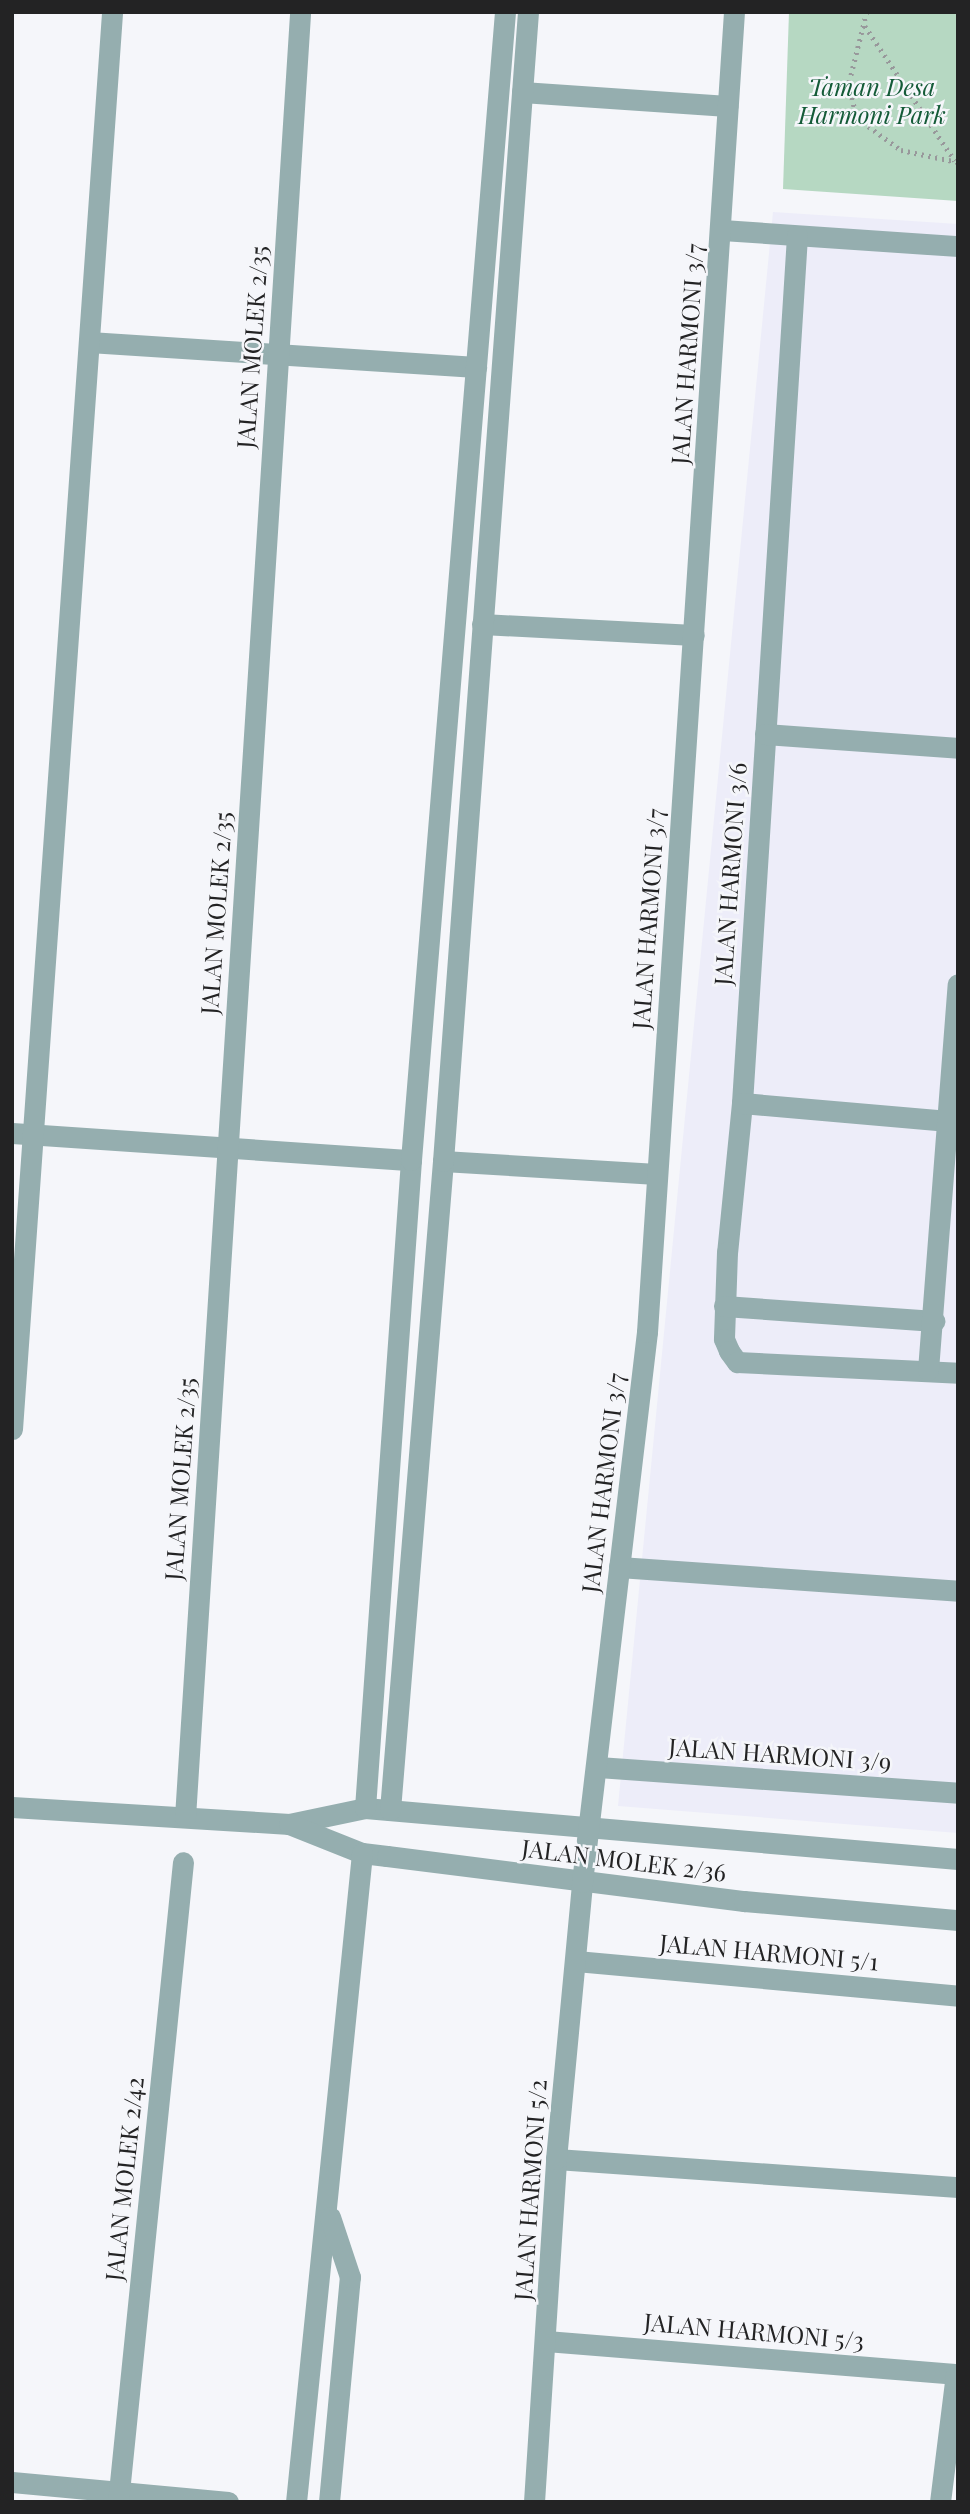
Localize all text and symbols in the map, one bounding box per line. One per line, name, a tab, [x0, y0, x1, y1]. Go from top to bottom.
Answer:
park label: Taman Desa Harmoni Park	[798, 73, 946, 129]
street label: JALAN HARMONI 3/7	[665, 243, 709, 465]
street label: JALAN MOLEK 2/35	[231, 245, 273, 449]
street label: JALAN HARMONI 3/6	[708, 762, 752, 986]
street label: JALAN HARMONI 3/7	[626, 808, 670, 1030]
street label: JALAN MOLEK 2/35	[195, 811, 237, 1015]
street label: JALAN HARMONI 3/7	[575, 1372, 631, 1594]
street label: JALAN MOLEK 2/35	[159, 1377, 201, 1581]
street label: JALAN HARMONI 3/9	[668, 1732, 892, 1776]
street label: JALAN MOLEK 2/36	[520, 1833, 728, 1887]
street label: JALAN HARMONI 5/1	[658, 1928, 880, 1976]
street label: JALAN MOLEK 2/42	[99, 2076, 149, 2282]
street label: JALAN HARMONI 5/2	[508, 2078, 552, 2302]
street label: JALAN HARMONI 5/3	[643, 2307, 865, 2355]

